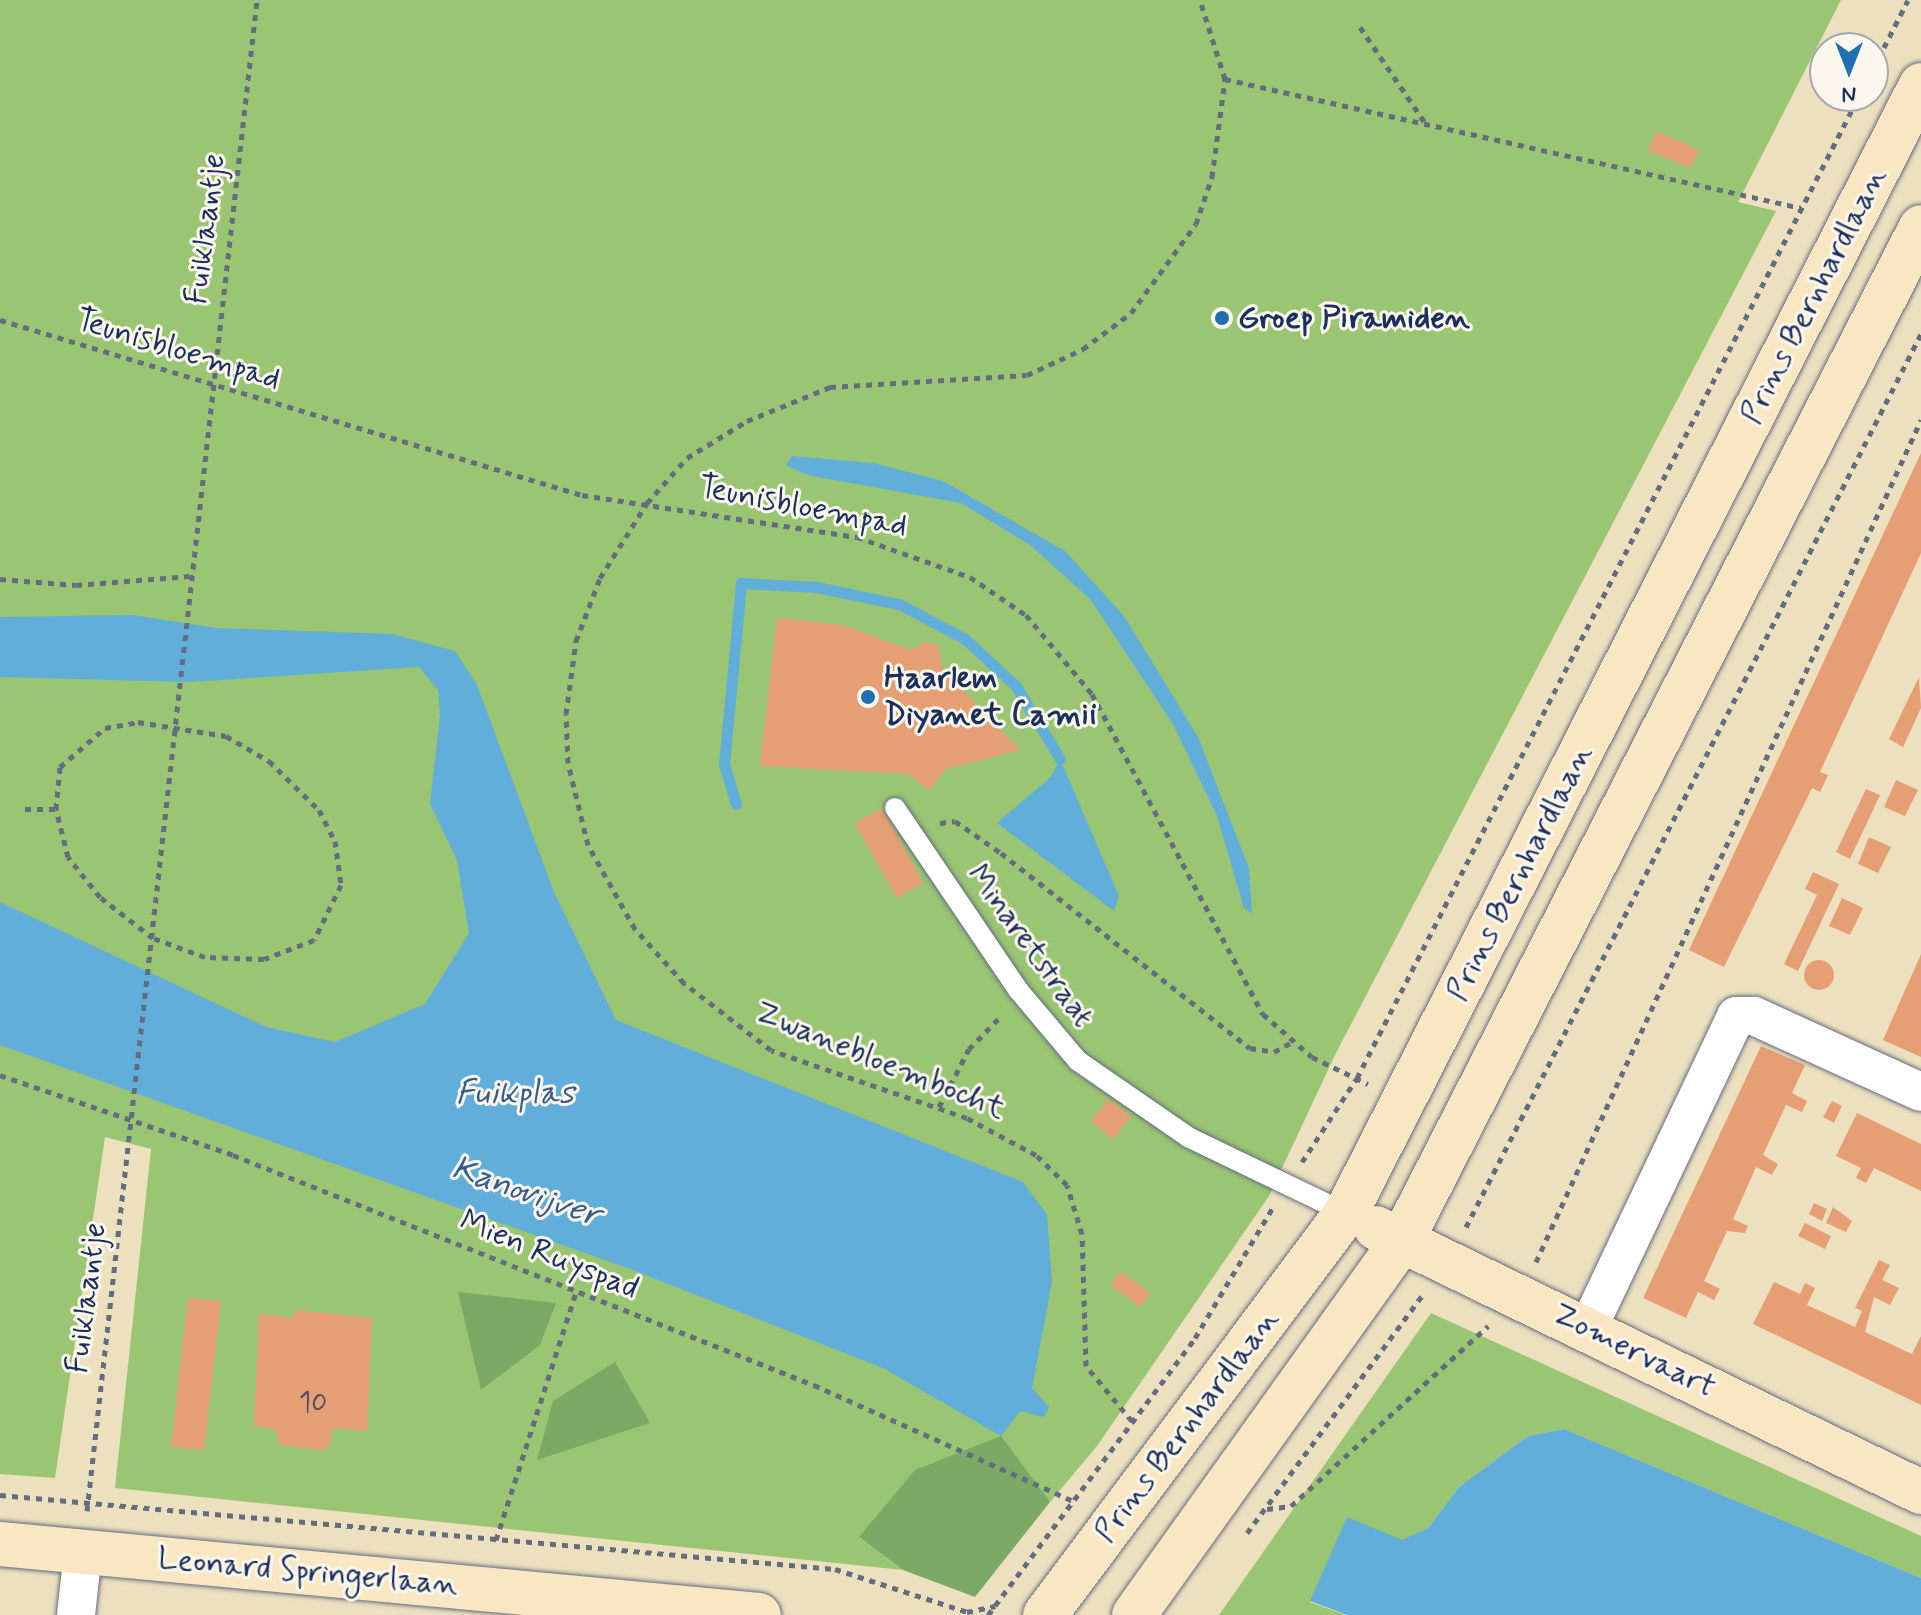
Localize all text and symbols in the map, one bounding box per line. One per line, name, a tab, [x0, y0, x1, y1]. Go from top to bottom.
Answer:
north arrow	[1809, 32, 1889, 112]
text: N	[1842, 80, 1856, 108]
street label: Fuiklaantje	[178, 151, 234, 307]
street label: Prins Bernhardlaan	[1733, 161, 1895, 431]
place label: Groep Piramiden	[1238, 299, 1466, 337]
street label: Teunisbloempad	[71, 301, 285, 399]
marker: Groep Piramiden	[1213, 309, 1231, 327]
street label: Teunisbloempad	[696, 468, 910, 546]
place label: Haarlem Diyanet Camii	[884, 660, 1097, 735]
marker: Haarlem Diyanet Camii	[859, 688, 877, 706]
street label: Prins Bernhardlaan	[1439, 738, 1601, 1008]
street label: Minaretstraat	[958, 857, 1102, 1035]
street label: Zwanebloembocht	[749, 993, 1011, 1129]
water label: Fuikplas	[456, 1074, 574, 1114]
water label: Kanovijver	[447, 1148, 605, 1236]
street label: Mien Ruyspad	[458, 1203, 640, 1307]
street label: Fuiklaantje	[59, 1220, 115, 1376]
street label: Zomervaart	[1546, 1295, 1722, 1407]
street label: Prins Bernhardlaan	[1086, 1301, 1288, 1551]
house number: 10	[299, 1387, 327, 1421]
street label: Leonard Springerlaan	[158, 1540, 458, 1604]

